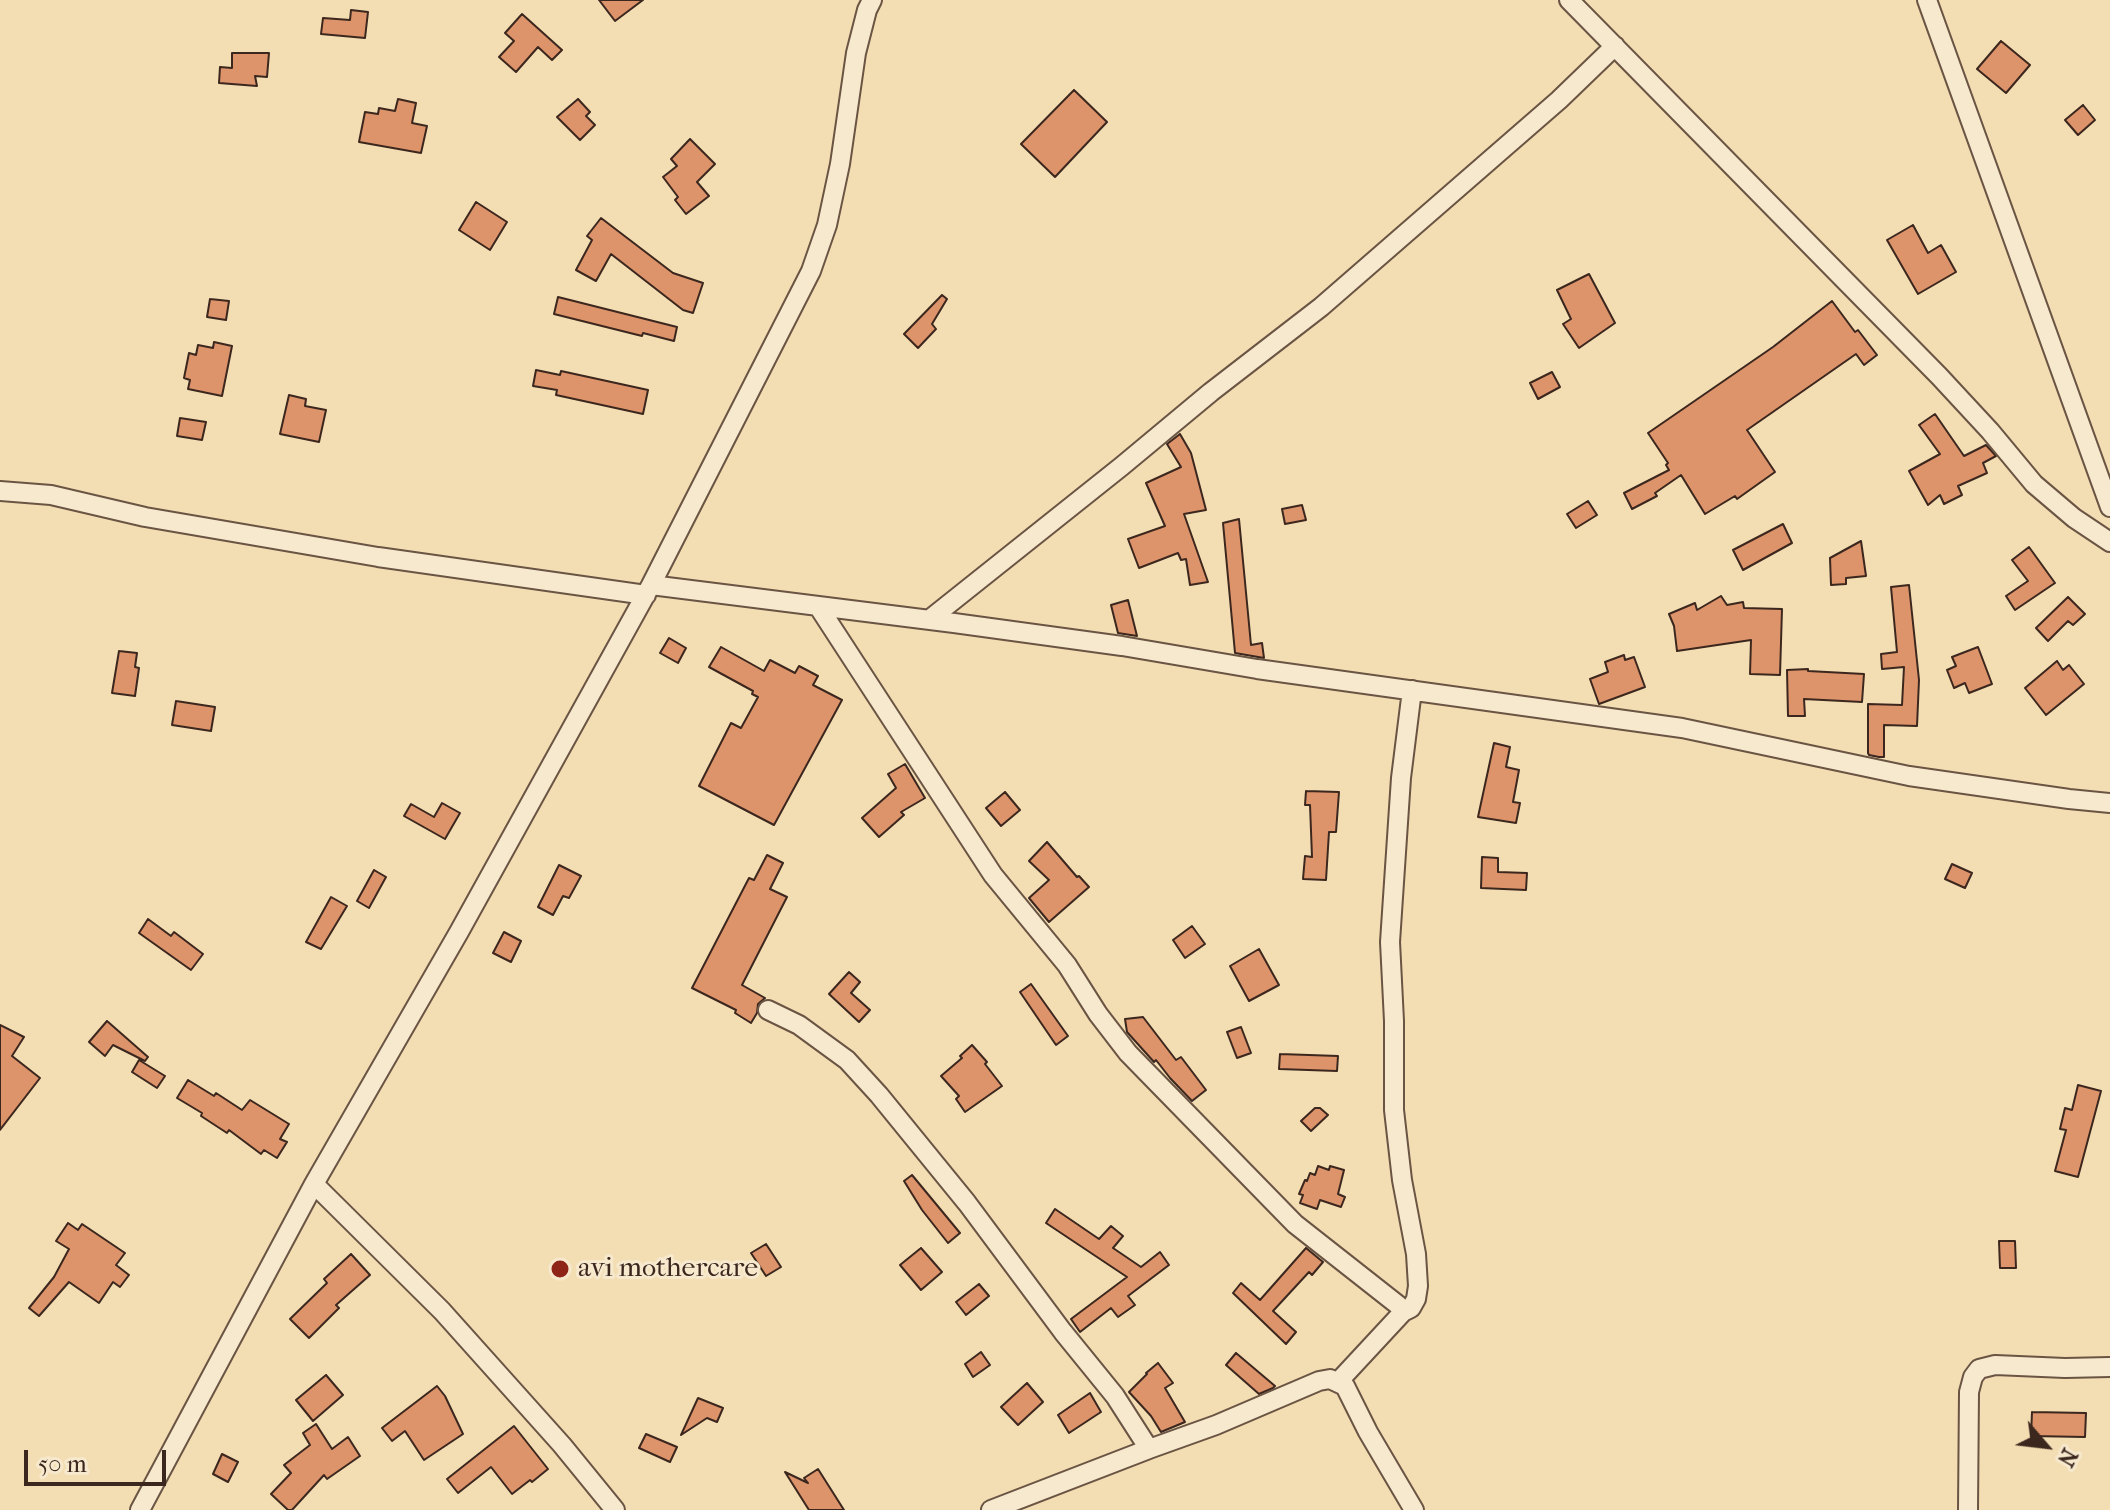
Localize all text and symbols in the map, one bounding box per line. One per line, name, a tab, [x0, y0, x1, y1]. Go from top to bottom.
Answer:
place label: avi mothercare	[578, 1252, 758, 1286]
marker: avi mothercare	[549, 1258, 571, 1280]
north arrow	[2006, 1406, 2086, 1486]
scale bar	[28, 1434, 170, 1484]
text: N	[2052, 1444, 2083, 1471]
text: 50 m	[38, 1450, 87, 1478]

